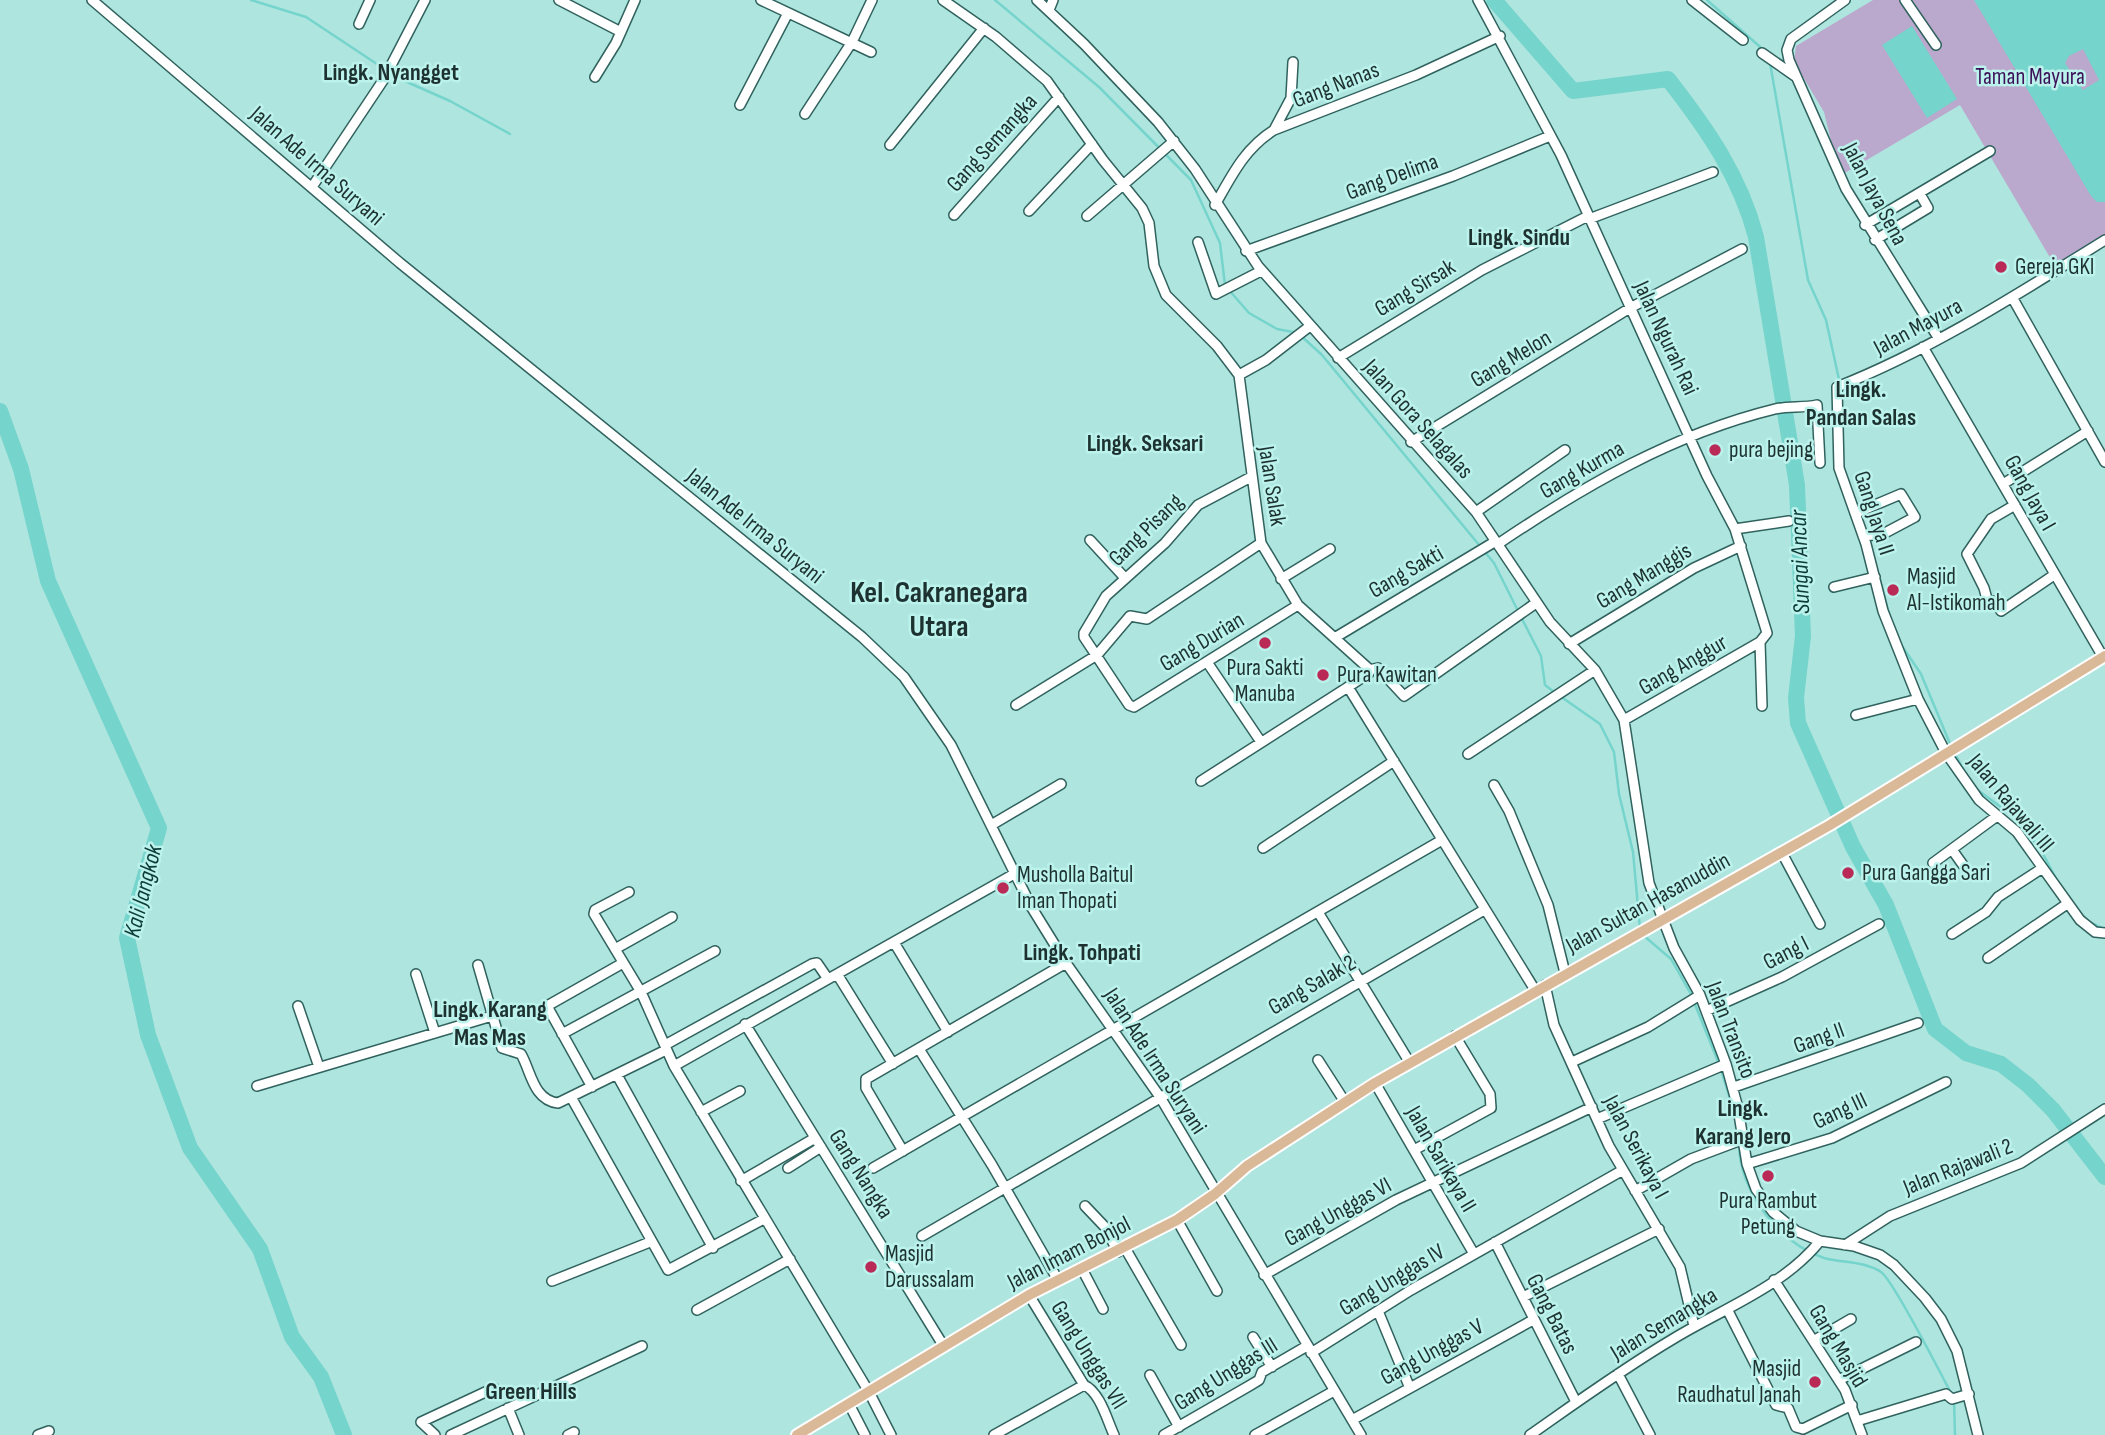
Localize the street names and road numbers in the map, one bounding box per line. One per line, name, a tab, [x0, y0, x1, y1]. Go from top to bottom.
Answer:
street label: Gang Nanas	[1289, 56, 1383, 114]
street label: Gang Semangka	[941, 88, 1043, 198]
street label: Jalan Ade Irma Suryani	[243, 100, 390, 232]
street label: Jalan Jaya Sena	[1836, 137, 1914, 250]
street label: Gang Delima	[1342, 147, 1442, 207]
street label: Gang Sirsak	[1370, 253, 1461, 323]
street label: Jalan Ngurah Rai	[1627, 276, 1705, 400]
street label: Jalan Mayura	[1868, 292, 1967, 362]
street label: Gang Melon	[1465, 324, 1557, 394]
street label: Jalan Gora Selagalas	[1356, 353, 1479, 485]
street label: Gang Kurma	[1535, 435, 1629, 505]
street label: Jalan Salak	[1252, 443, 1292, 528]
street label: Gang Jaya I	[1998, 450, 2062, 536]
street label: Jalan Ade Irma Suryani	[680, 461, 829, 590]
street label: Gang Jaya II	[1847, 467, 1901, 559]
street label: Gang Pisang	[1103, 488, 1189, 572]
street label: Gang Manggis	[1591, 537, 1697, 615]
street label: Gang Sakti	[1364, 539, 1448, 605]
street label: Gang Durian	[1155, 606, 1249, 678]
street label: Gang Anggur	[1634, 628, 1733, 702]
street label: Jalan Rajawali III	[1961, 747, 2060, 858]
street label: Jalan Sultan Hasanuddin	[1560, 846, 1735, 960]
street label: Gang I	[1758, 930, 1814, 976]
street label: Gang Salak 2	[1263, 949, 1361, 1021]
street label: Jalan Transito	[1699, 977, 1762, 1082]
street label: Jalan Ade Irma Suryani	[1097, 982, 1213, 1139]
street label: Gang II	[1790, 1016, 1848, 1060]
street label: Gang III	[1808, 1086, 1872, 1136]
street label: Jalan Serikaya I	[1597, 1089, 1675, 1204]
street label: Jalan Sarikaya II	[1399, 1100, 1483, 1217]
street label: Gang Nangka	[823, 1124, 899, 1224]
street label: Jalan Rajawali 2	[1898, 1132, 2017, 1202]
street label: Gang Unggas VI	[1280, 1171, 1396, 1253]
street label: Jalan Imam Bonjol	[1002, 1210, 1135, 1296]
street label: Gang Unggas IV	[1334, 1237, 1450, 1322]
street label: Gang Batas	[1520, 1269, 1584, 1359]
street label: Jalan Semangka	[1605, 1281, 1722, 1367]
street label: Gang Unggas VII	[1045, 1296, 1133, 1414]
street label: Gang Masjid	[1802, 1300, 1874, 1392]
street label: Gang Unggas V	[1376, 1312, 1489, 1392]
street label: Gang Unggas III	[1169, 1331, 1283, 1417]

